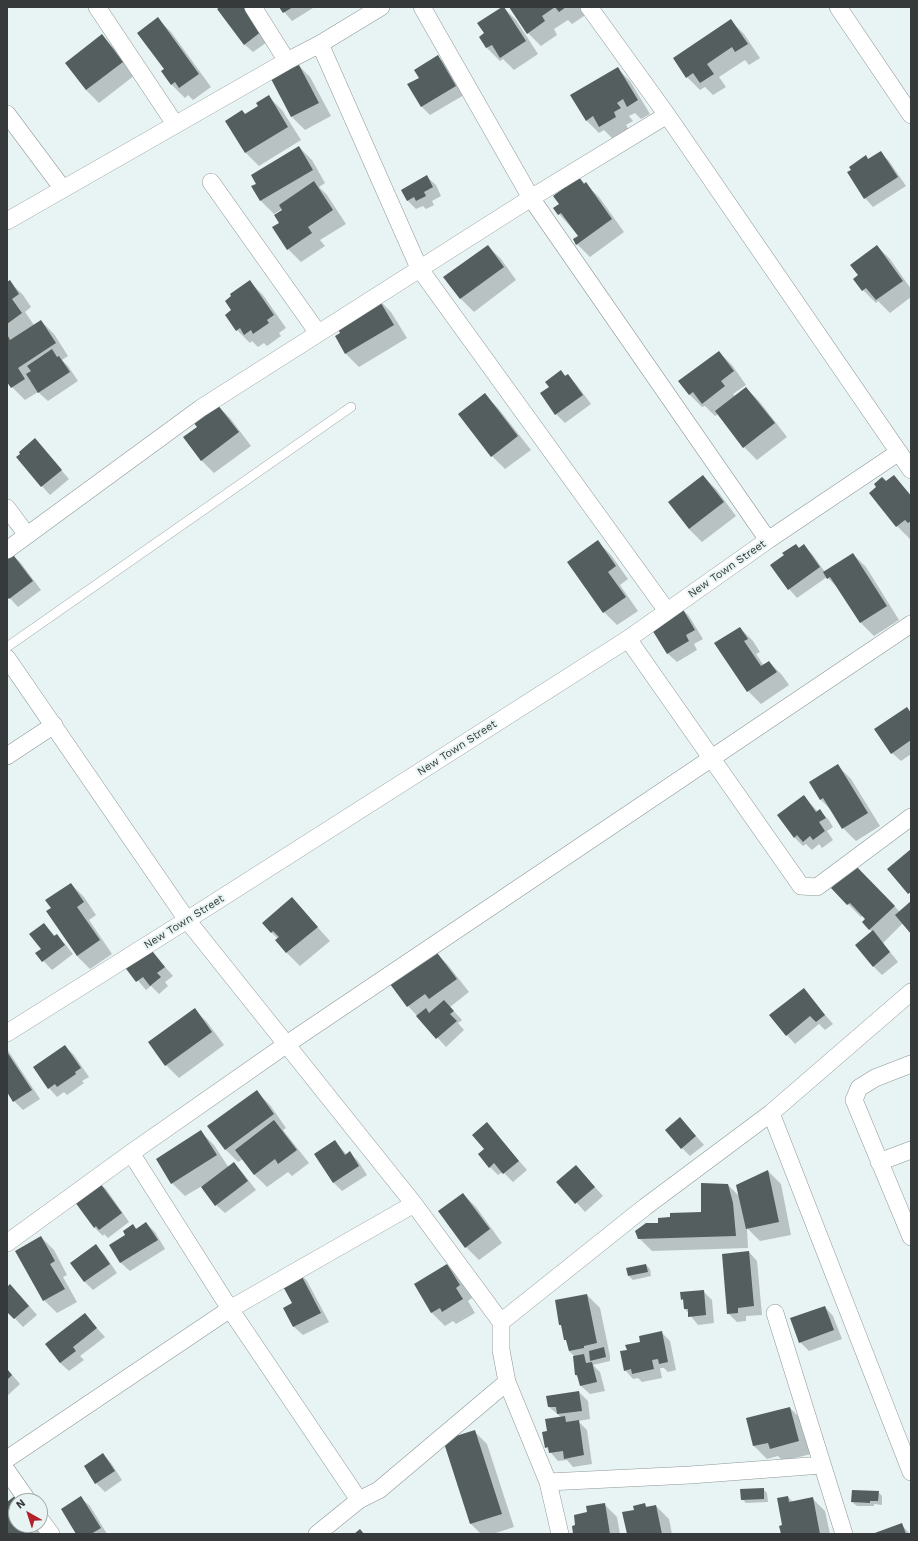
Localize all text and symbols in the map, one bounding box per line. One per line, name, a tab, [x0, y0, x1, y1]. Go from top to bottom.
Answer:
street label: New Town Street	[686, 537, 768, 601]
street label: New Town Street	[415, 717, 499, 779]
street label: New Town Street	[142, 892, 226, 952]
north arrow	[8, 1493, 48, 1533]
text: N	[14, 1496, 28, 1512]

